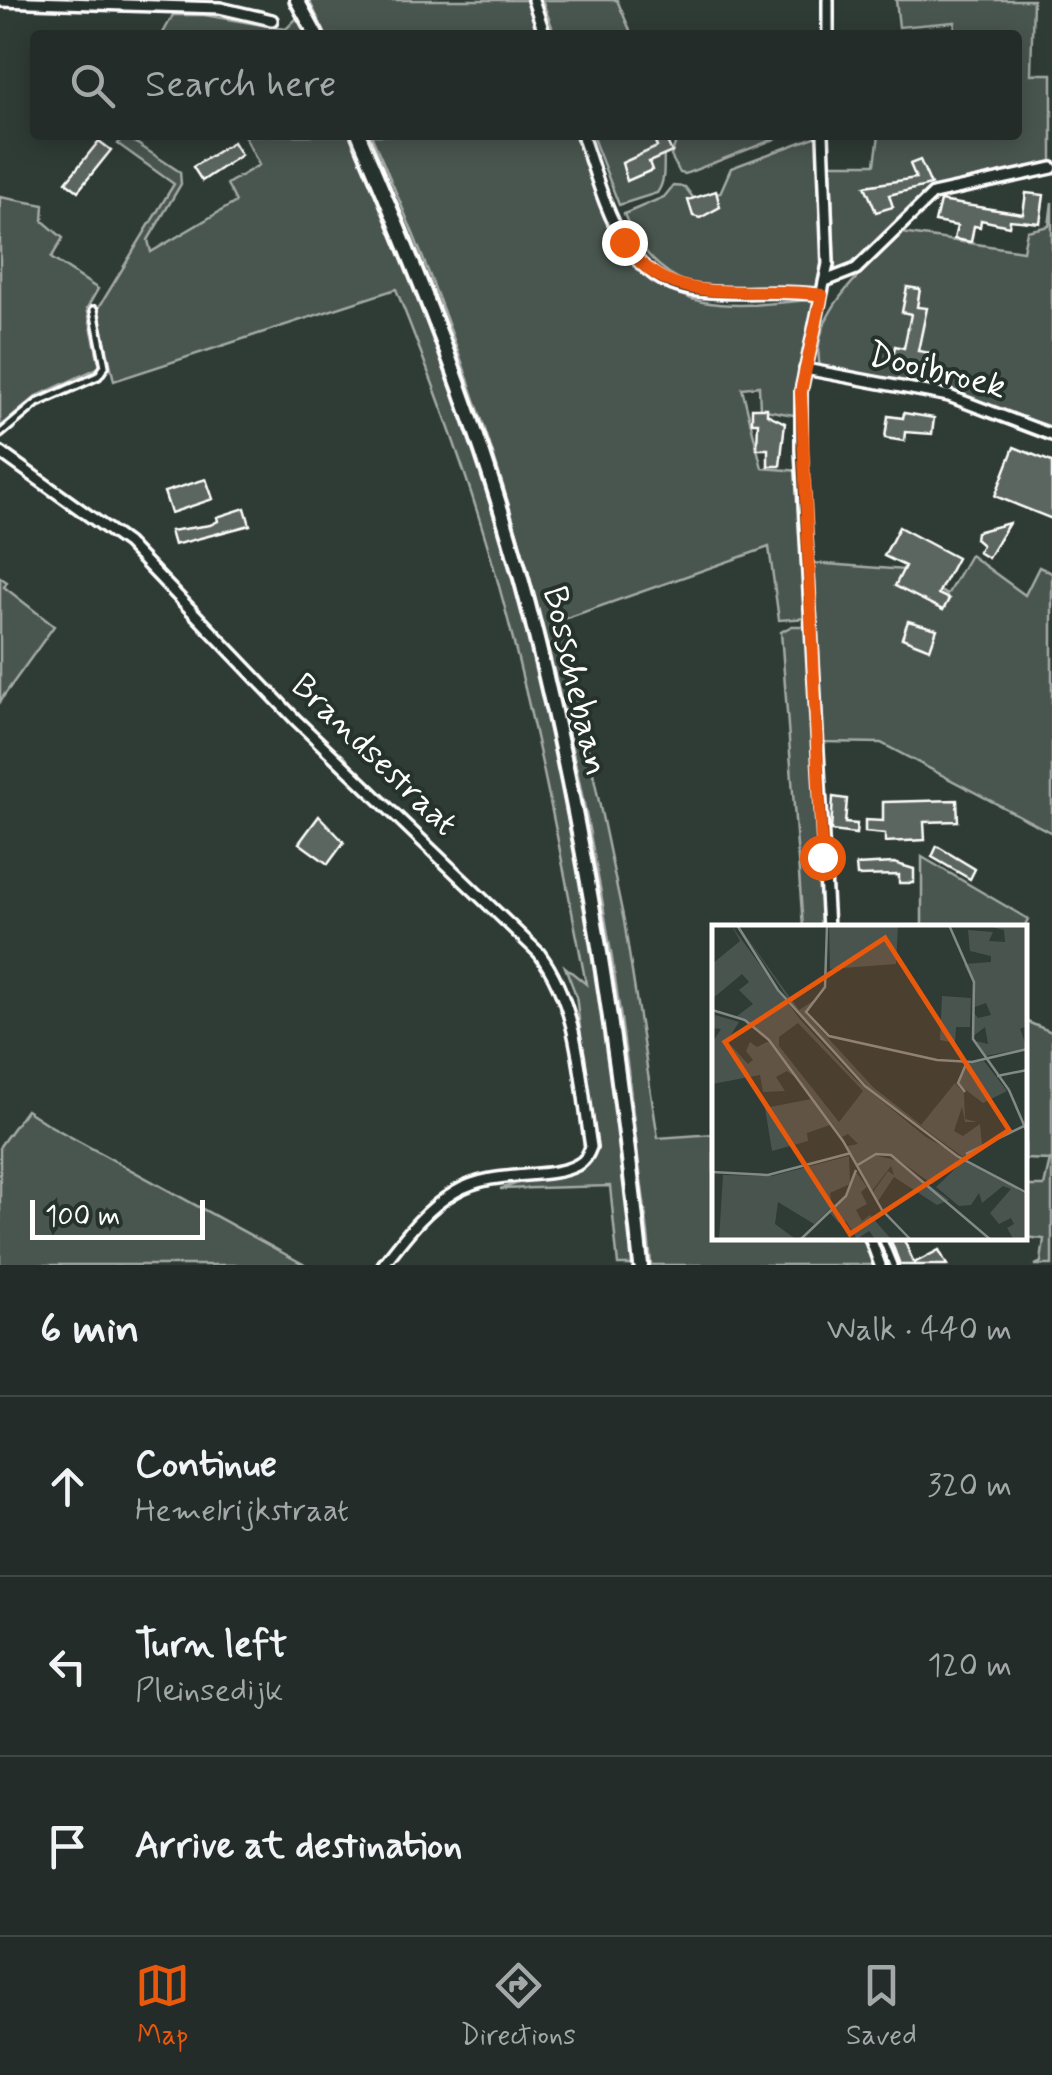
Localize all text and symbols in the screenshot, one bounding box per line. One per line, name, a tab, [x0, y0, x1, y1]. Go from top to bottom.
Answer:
search box	[30, 30, 1022, 140]
icon: search	[65, 58, 120, 113]
text: Search here	[145, 61, 336, 110]
route end	[602, 220, 648, 266]
street label: Dooibroek	[863, 332, 1011, 410]
street label: Bosschebaan	[531, 582, 619, 780]
street label: Brandsestraat	[281, 664, 467, 846]
route start	[800, 835, 846, 881]
inset map	[712, 925, 1027, 1240]
scale bar	[30, 1195, 205, 1240]
text: 100 m	[45, 1199, 120, 1236]
text: 6 min	[40, 1303, 139, 1358]
text: Walk · 440 m	[827, 1309, 1012, 1351]
text: Continue	[135, 1441, 277, 1490]
icon: ahead	[40, 1459, 95, 1514]
text: 320 m	[927, 1465, 1012, 1507]
text: Hemelrijkstraat	[135, 1490, 349, 1532]
text: Turn left	[135, 1621, 287, 1670]
icon: left	[40, 1639, 95, 1694]
text: 120 m	[927, 1645, 1012, 1687]
text: Pleinsedijk	[135, 1670, 283, 1712]
icon: arrive	[40, 1819, 95, 1874]
text: Arrive at destination	[135, 1822, 462, 1871]
tab: Map	[135, 1958, 190, 2055]
tab: Directions	[461, 1958, 576, 2055]
tab: Saved	[846, 1958, 917, 2055]

